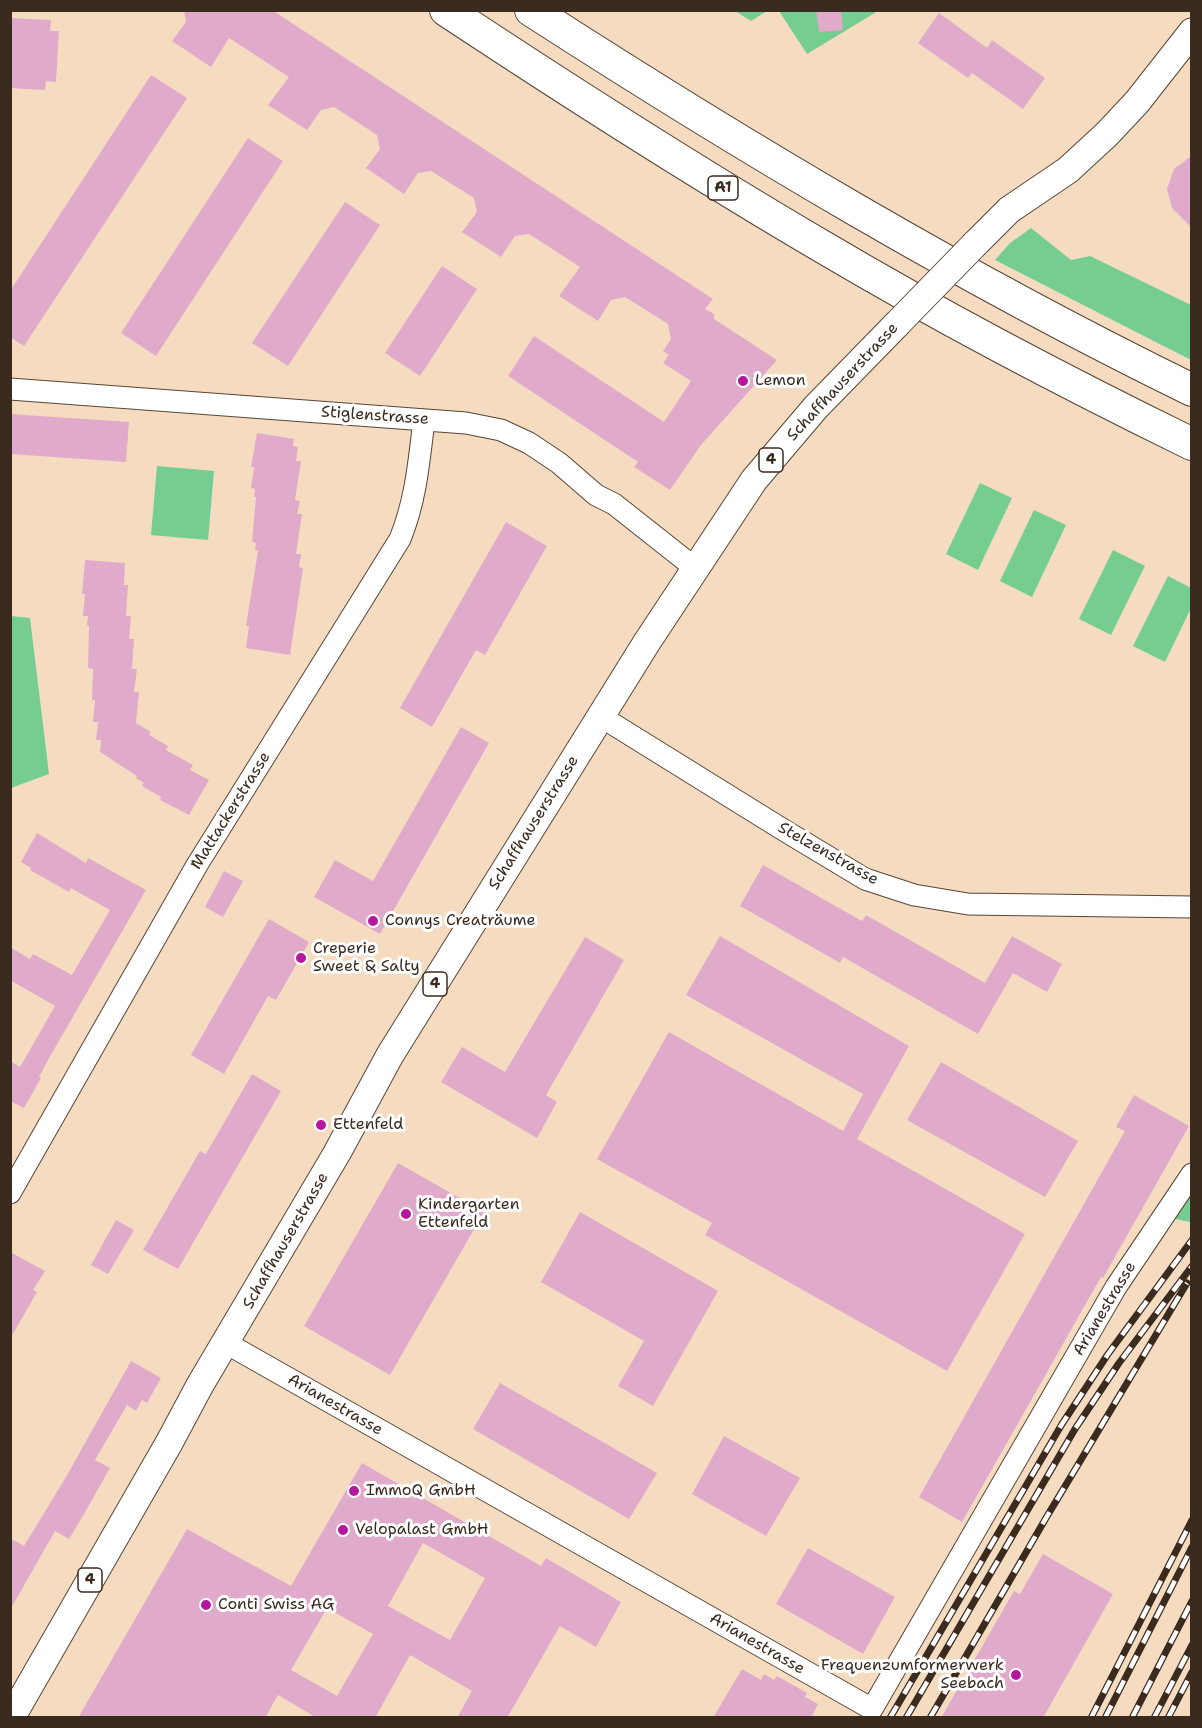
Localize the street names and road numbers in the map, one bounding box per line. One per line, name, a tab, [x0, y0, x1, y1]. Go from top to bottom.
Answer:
road number: A1	[708, 176, 738, 200]
street label: Schaffhauserstrasse	[783, 319, 903, 445]
street label: Stiglenstrasse	[320, 403, 430, 429]
road number: 4	[759, 448, 783, 472]
street label: Mattackerstrasse	[187, 749, 275, 873]
street label: Schaffhauserstrasse	[485, 752, 583, 894]
street label: Stelzenstrasse	[774, 818, 882, 890]
road number: 4	[423, 972, 447, 996]
street label: Schaffhauserstrasse	[239, 1169, 333, 1313]
street label: Arianestrasse	[1069, 1258, 1141, 1360]
street label: Arianestrasse	[284, 1370, 386, 1440]
road number: 4	[78, 1568, 102, 1592]
street label: Arianestrasse	[706, 1609, 808, 1679]

